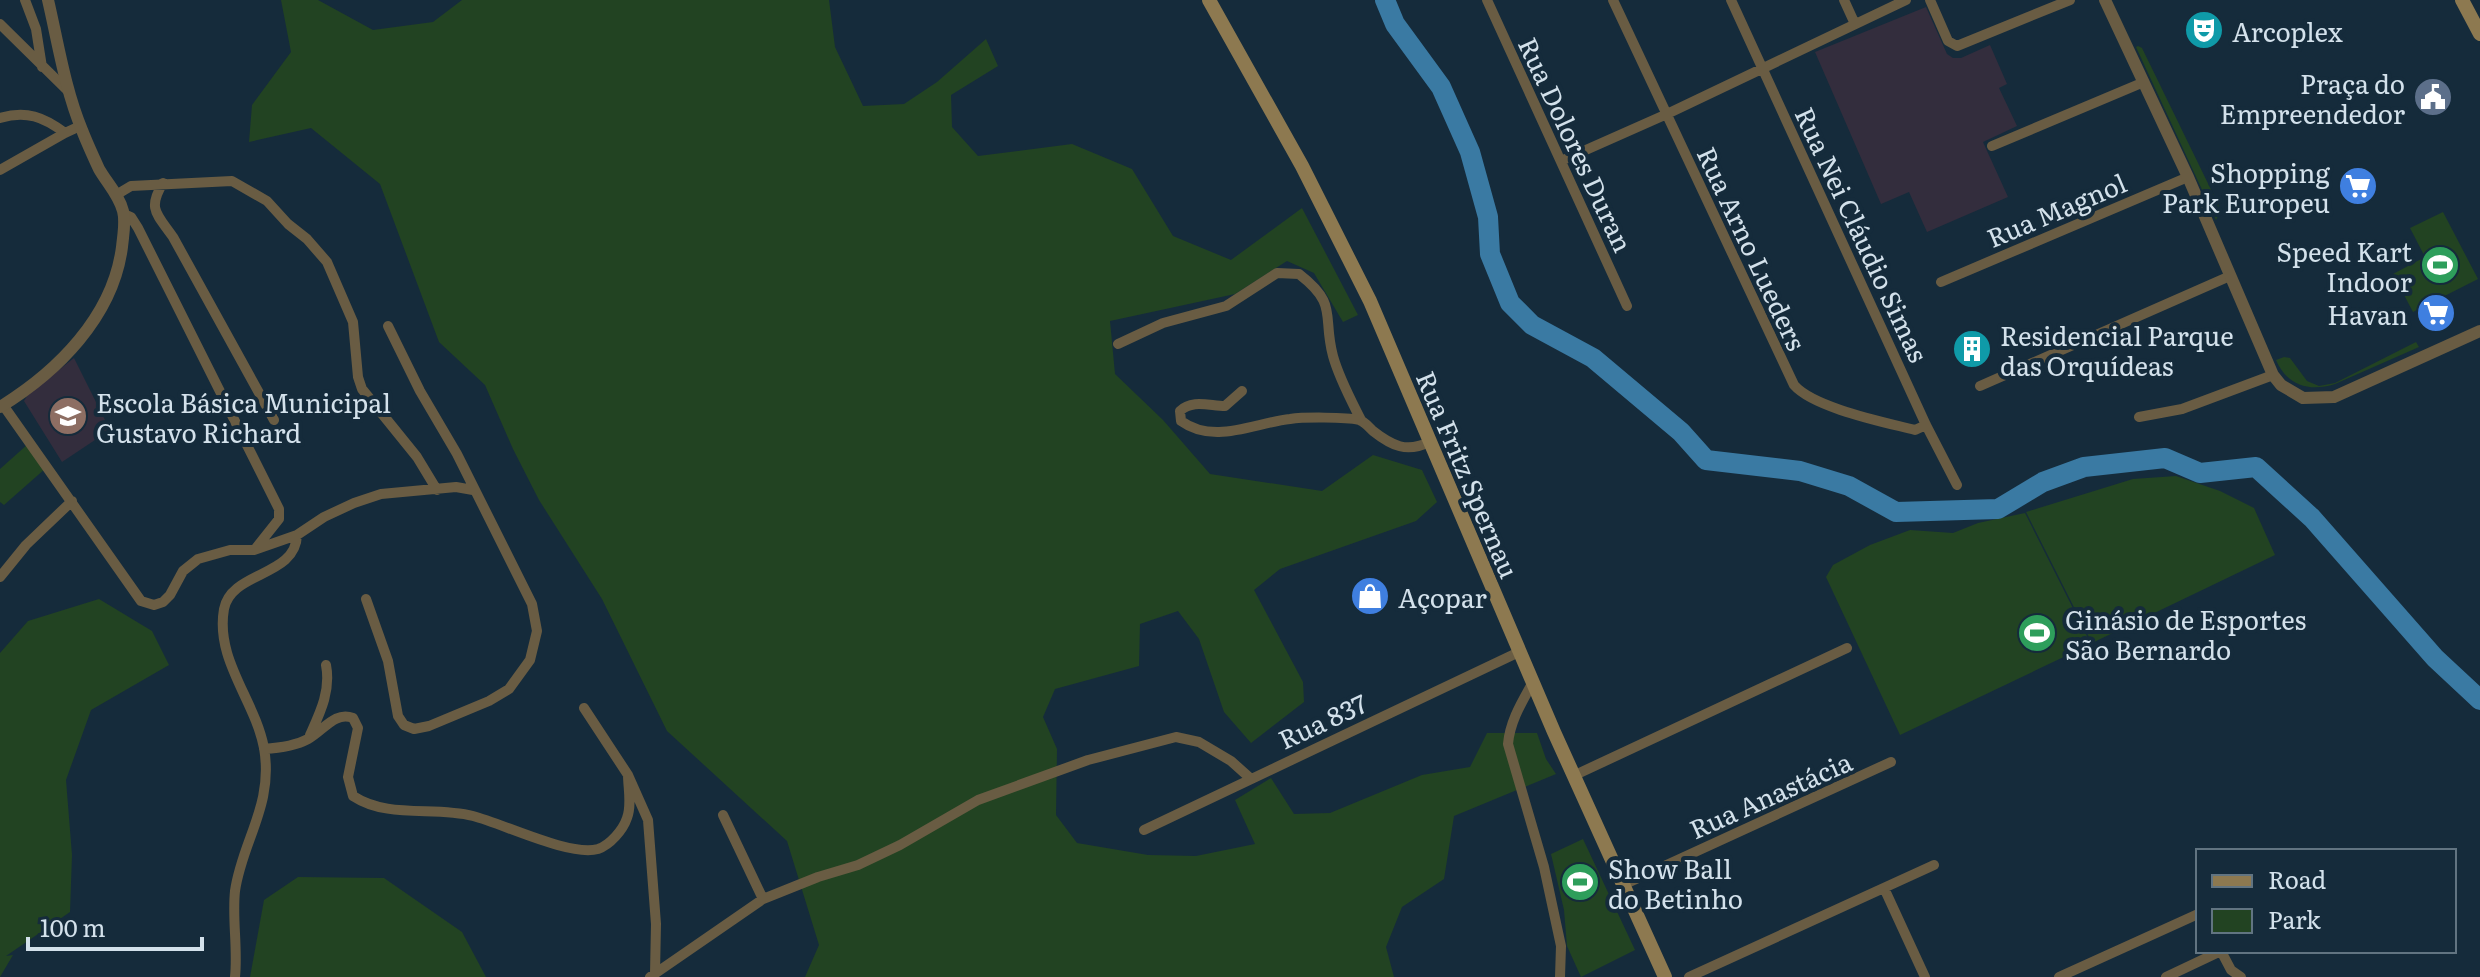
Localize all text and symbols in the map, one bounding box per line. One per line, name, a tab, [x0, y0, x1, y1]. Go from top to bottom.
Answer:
theatre icon: Arcoplex	[2183, 9, 2225, 51]
place label: Arcoplex	[2232, 11, 2343, 50]
street label: Rua Dolores Duran	[1510, 30, 1644, 258]
place label: Praça do Empreendedor	[2220, 63, 2406, 132]
public building icon: Praça do Empreendedor	[2412, 76, 2454, 118]
street label: Rua Nei Cláudio Simas	[1787, 100, 1939, 368]
street label: Rua Arno Lueders	[1689, 140, 1817, 356]
place label: Shopping Park Europeu	[2162, 152, 2330, 221]
street label: Rua Magnol	[1980, 162, 2132, 256]
supermarket icon: Shopping Park Europeu	[2337, 165, 2379, 207]
place label: Speed Kart Indoor	[2277, 231, 2413, 300]
sports icon: Speed Kart Indoor	[2419, 244, 2461, 286]
supermarket icon: Havan	[2415, 292, 2457, 334]
place label: Havan	[2327, 294, 2408, 333]
place label: Residencial Parque das Orquídeas	[2000, 315, 2234, 384]
building icon: Residencial Parque das Orquídeas	[1951, 328, 1993, 370]
street label: Rua Fritz Spernau	[1408, 364, 1530, 584]
place label: Escola Básica Municipal Gustavo Richard	[96, 382, 391, 451]
school or university icon: Escola Básica Municipal Gustavo Richard	[47, 395, 89, 437]
shop icon: Açopar	[1349, 575, 1391, 617]
place label: Açopar	[1398, 577, 1488, 616]
place label: Ginásio de Esportes São Bernardo	[2065, 599, 2306, 668]
sports icon: Ginásio de Esportes São Bernardo	[2016, 612, 2058, 654]
street label: Rua 837	[1271, 682, 1373, 758]
street label: Rua Anastácia	[1683, 741, 1857, 847]
place label: Show Ball do Betinho	[1608, 848, 1743, 917]
legend	[2196, 849, 2456, 953]
sports icon: Show Ball do Betinho	[1559, 861, 1601, 903]
text: Road	[2268, 861, 2327, 896]
scale bar	[28, 901, 202, 951]
text: Park	[2268, 901, 2321, 936]
text: 100 m	[40, 909, 106, 944]

